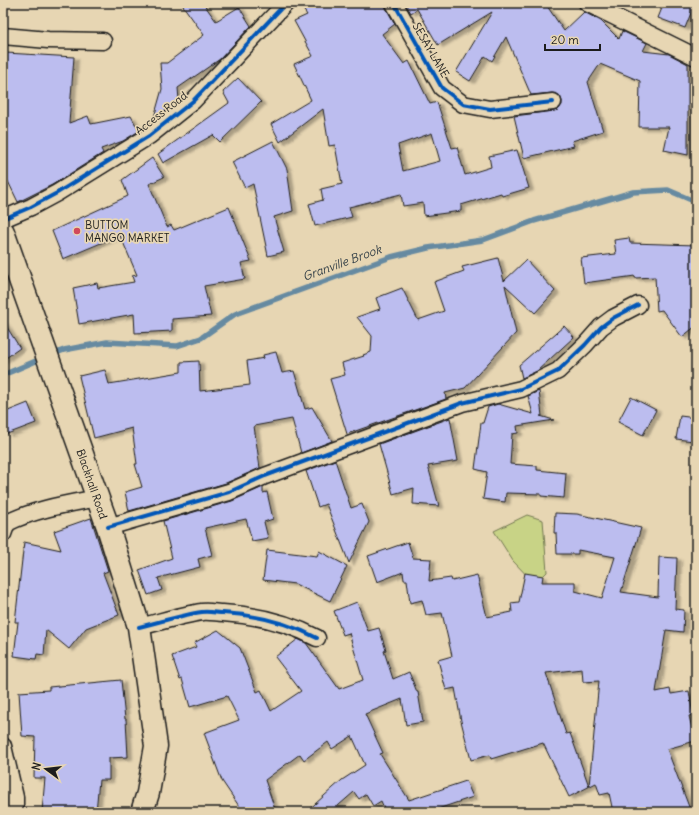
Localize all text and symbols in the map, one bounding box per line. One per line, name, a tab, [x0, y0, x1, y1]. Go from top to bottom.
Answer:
street label: SESAY LANE	[410, 20, 452, 80]
scale bar	[545, 26, 600, 52]
text: 20 m	[551, 32, 579, 47]
street label: Access Road	[132, 88, 190, 138]
place label: BUTTOM MANGO MARKET	[85, 218, 170, 245]
marker: BUTTOM MANGO MARKET	[72, 226, 82, 236]
water label: Granville Brook	[300, 241, 384, 284]
street label: Blackhall Road	[73, 447, 111, 521]
north arrow	[26, 749, 66, 789]
text: N	[29, 761, 44, 772]

